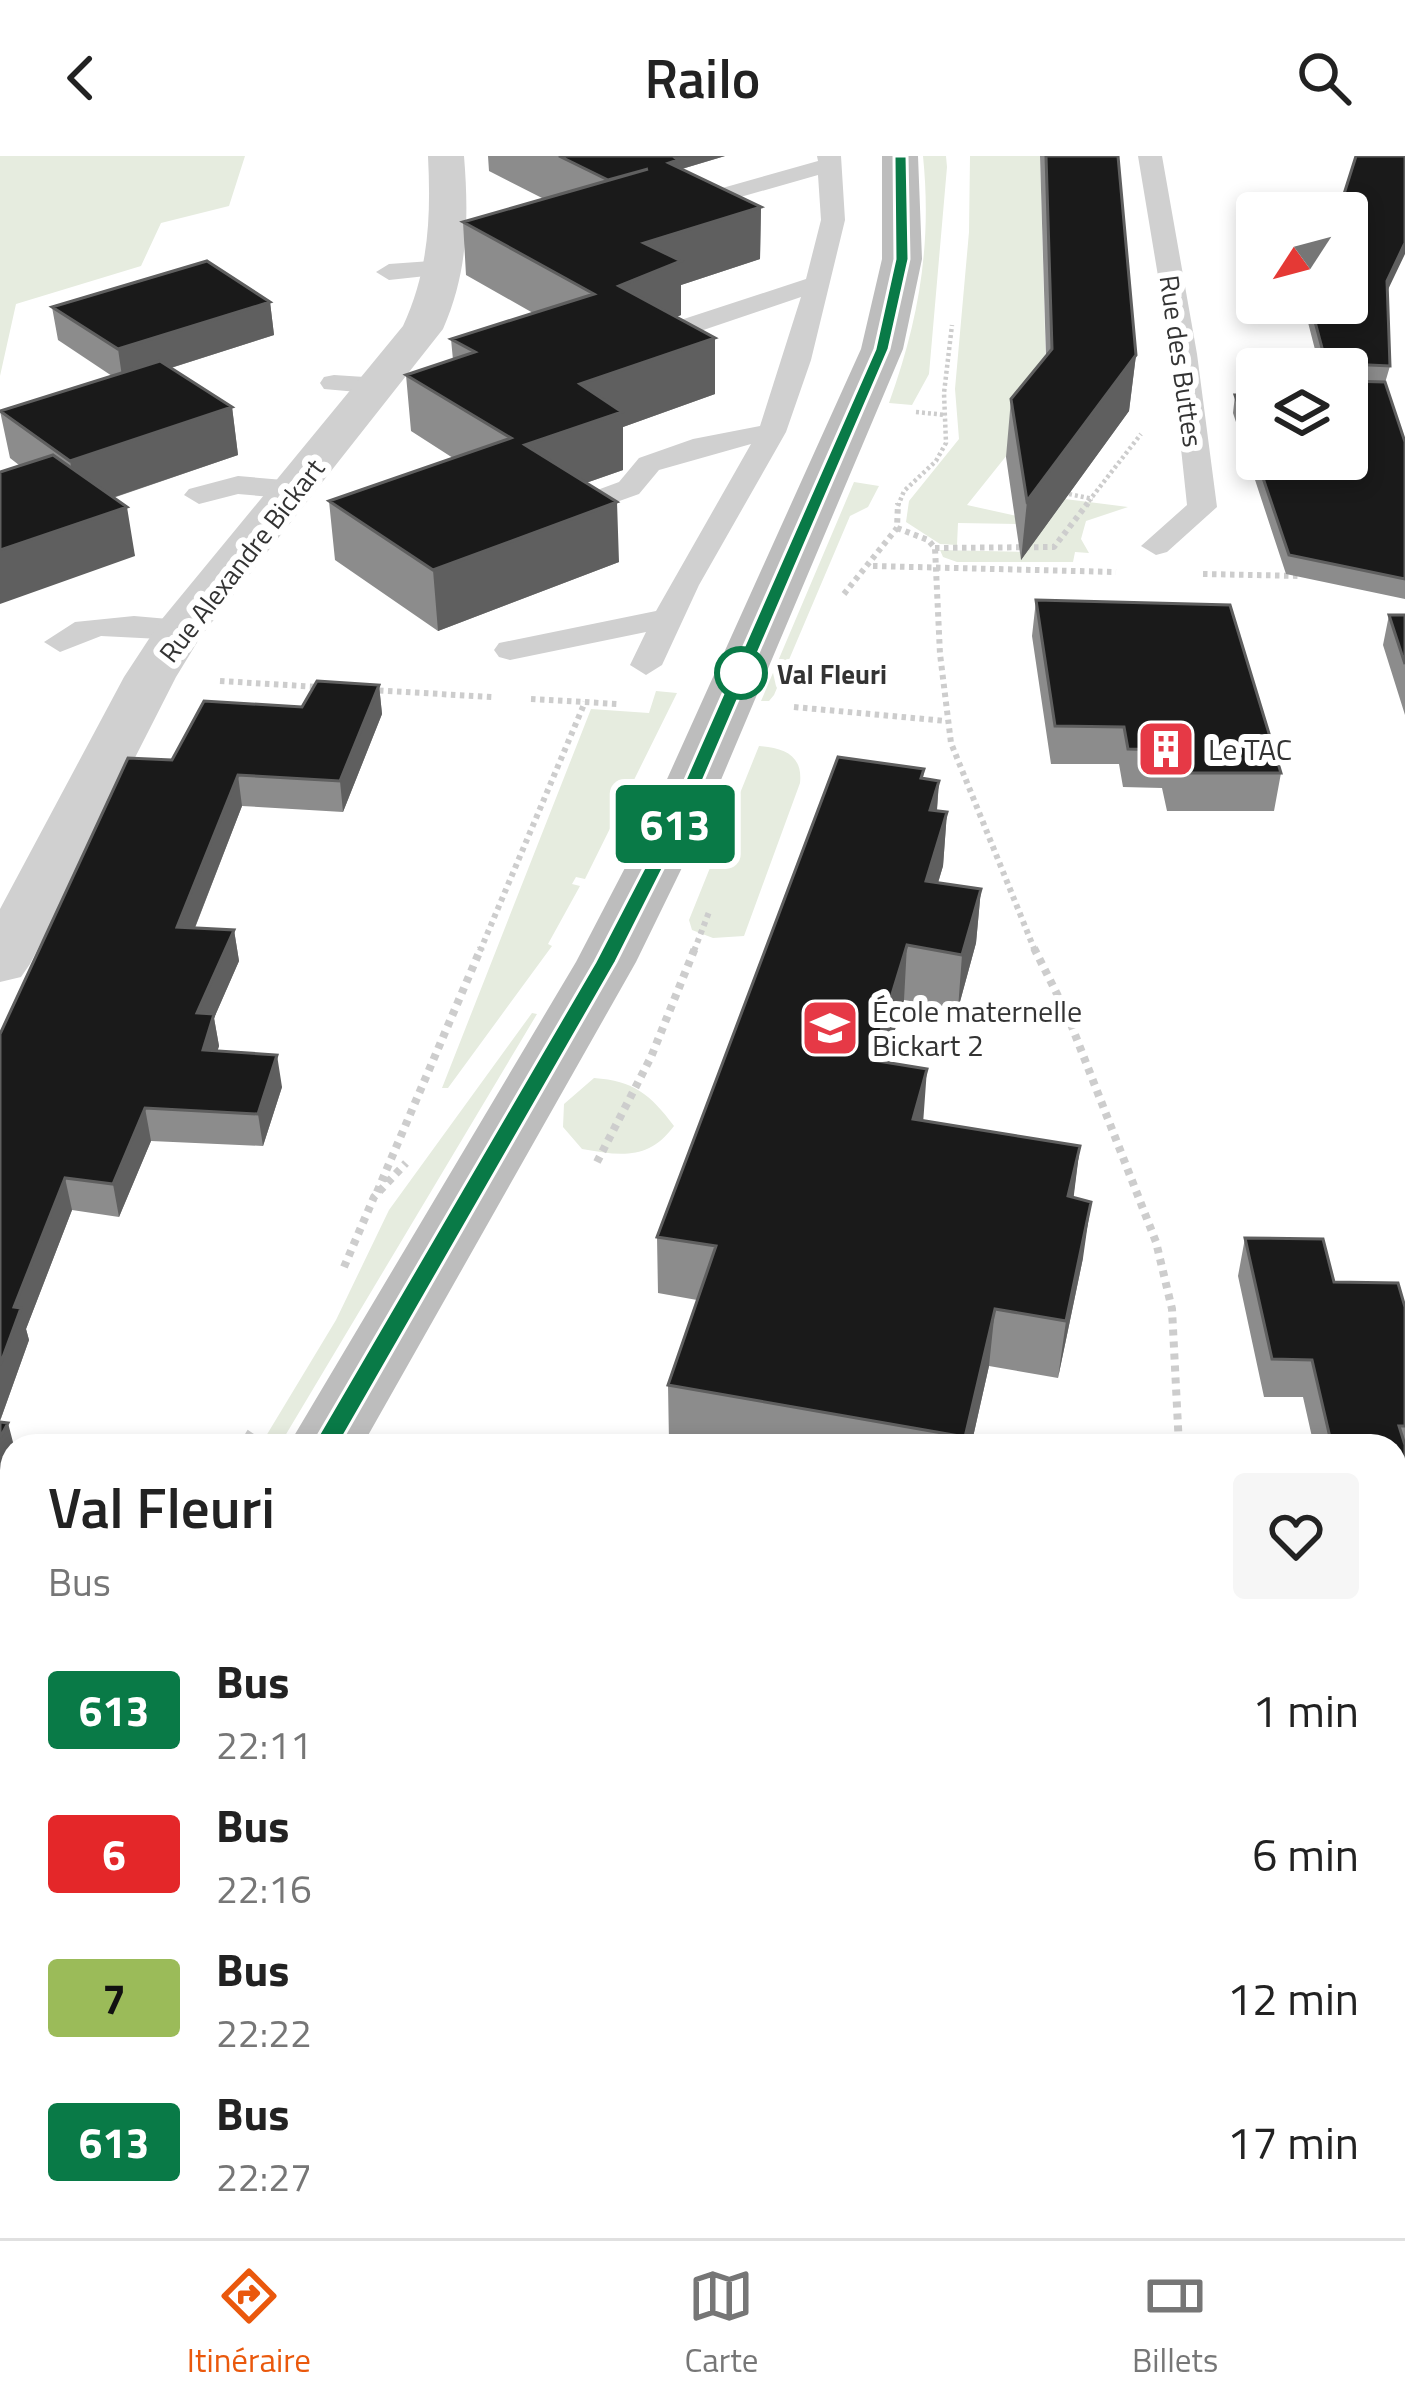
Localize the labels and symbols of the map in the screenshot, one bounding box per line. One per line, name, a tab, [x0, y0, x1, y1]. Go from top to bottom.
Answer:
north arrow	[1236, 192, 1368, 324]
street label: Rue des Buttes	[1150, 272, 1214, 450]
street label: Rue Alexandre Bickart	[148, 449, 334, 671]
marker: Val Fleuri	[716, 648, 766, 698]
place label: Val Fleuri	[777, 653, 887, 694]
building icon: Le TAC	[1135, 718, 1197, 780]
place label: Le TAC	[1208, 726, 1292, 772]
line badge: 613	[606, 785, 744, 863]
place label: École maternelle Bickart 2	[872, 988, 1082, 1068]
school or university icon: École maternelle Bickart 2	[799, 997, 861, 1059]

